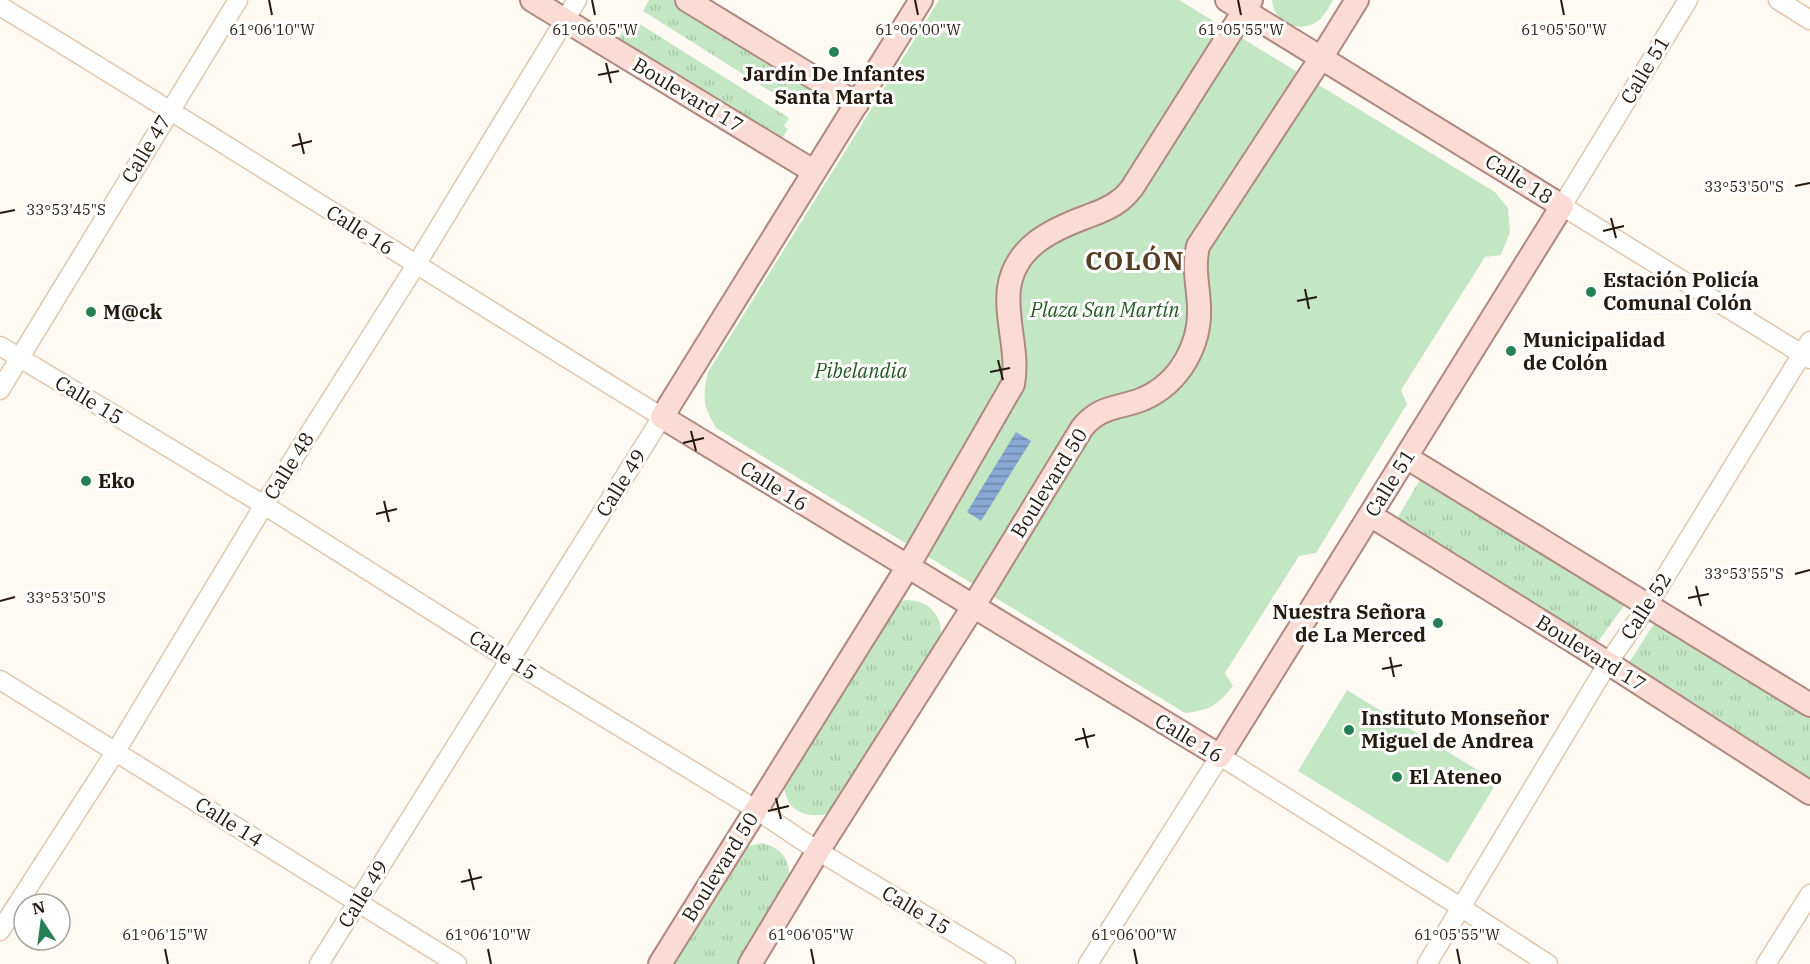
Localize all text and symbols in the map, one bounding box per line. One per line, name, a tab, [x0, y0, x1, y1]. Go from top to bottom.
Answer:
text: 61°06'10"W	[229, 20, 315, 39]
text: 61°06'05"W	[552, 20, 638, 39]
text: 61°06'00"W	[875, 20, 961, 39]
text: 61°05'55"W	[1198, 20, 1284, 39]
text: 61°05'50"W	[1521, 20, 1607, 39]
street label: Calle 51	[1614, 31, 1675, 109]
marker: Jardín De Infantes Santa Marta	[827, 45, 841, 59]
street label: Boulevard 17	[628, 51, 749, 138]
place label: Jardín De Infantes Santa Marta	[743, 60, 925, 110]
street label: Calle 47	[115, 110, 176, 188]
street label: Calle 18	[1480, 147, 1558, 210]
text: 33°53'50"S	[1704, 177, 1784, 196]
street label: Calle 16	[321, 198, 399, 261]
text: 33°53'45"S	[26, 200, 106, 219]
district label: COLÓN	[1085, 243, 1185, 277]
place label: Estación Policía Comunal Colón	[1603, 266, 1759, 316]
marker: Estación Policía Comunal Colón	[1584, 285, 1598, 299]
park label: Plaza San Martín	[1029, 296, 1180, 323]
place label: M@ck	[103, 298, 163, 325]
marker: M@ck	[84, 305, 98, 319]
place label: Municipalidad de Colón	[1523, 326, 1666, 376]
marker: Municipalidad de Colón	[1504, 344, 1518, 358]
park label: Pibelandia	[814, 357, 907, 384]
street label: Calle 15	[50, 369, 128, 430]
street label: Boulevard 50	[1004, 423, 1093, 543]
street label: Calle 48	[257, 427, 320, 505]
street label: Calle 49	[589, 444, 652, 522]
street label: Calle 51	[1358, 444, 1421, 522]
street label: Calle 16	[735, 454, 813, 517]
place label: Eko	[98, 467, 135, 494]
marker: Eko	[79, 474, 93, 488]
text: 33°53'55"S	[1704, 564, 1784, 583]
street label: Calle 52	[1614, 567, 1677, 645]
text: 33°53'50"S	[26, 588, 106, 607]
place label: Nuestra Señora de La Merced	[1273, 598, 1426, 648]
street label: Boulevard 17	[1531, 608, 1651, 697]
marker: Nuestra Señora de La Merced	[1431, 616, 1445, 630]
street label: Calle 15	[464, 623, 542, 686]
place label: Instituto Monseñor Miguel de Andrea	[1361, 704, 1550, 754]
street label: Calle 16	[1150, 707, 1228, 768]
marker: Instituto Monseñor Miguel de Andrea	[1342, 723, 1356, 737]
place label: El Ateneo	[1409, 763, 1502, 790]
marker: El Ateneo	[1390, 770, 1404, 784]
street label: Calle 14	[190, 790, 268, 853]
street label: Boulevard 50	[675, 807, 764, 927]
street label: Calle 49	[331, 855, 394, 933]
street label: Calle 15	[877, 879, 955, 940]
north arrow	[12, 892, 72, 952]
text: N	[30, 896, 47, 919]
text: 61°06'15"W	[122, 925, 208, 944]
text: 61°06'10"W	[445, 925, 531, 944]
text: 61°06'05"W	[768, 925, 854, 944]
text: 61°06'00"W	[1091, 925, 1177, 944]
text: 61°05'55"W	[1414, 925, 1500, 944]

